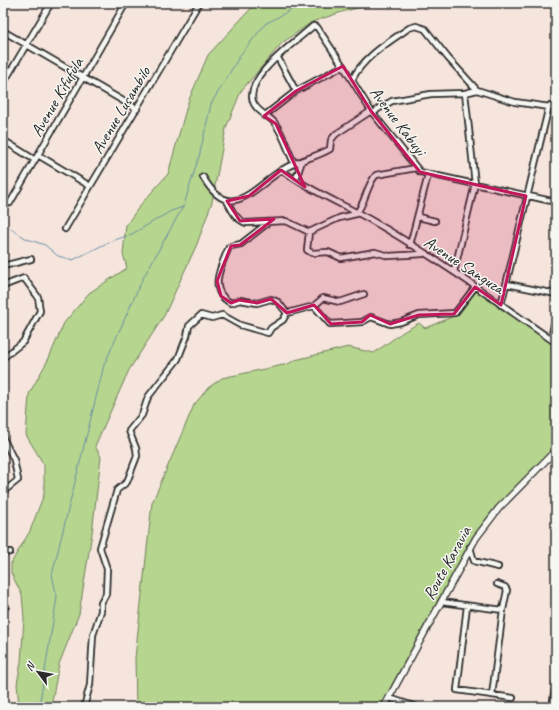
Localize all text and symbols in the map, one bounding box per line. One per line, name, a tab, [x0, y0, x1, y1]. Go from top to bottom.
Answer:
street label: Avenue Kifufula	[26, 52, 89, 140]
street label: Avenue Lusambilo	[87, 62, 156, 157]
street label: Avenue Kabuyi	[365, 82, 432, 162]
street label: Avenue Sanguza	[420, 231, 510, 300]
street label: Route Karavia	[418, 521, 477, 604]
north arrow	[18, 652, 58, 692]
text: N	[22, 658, 38, 673]

